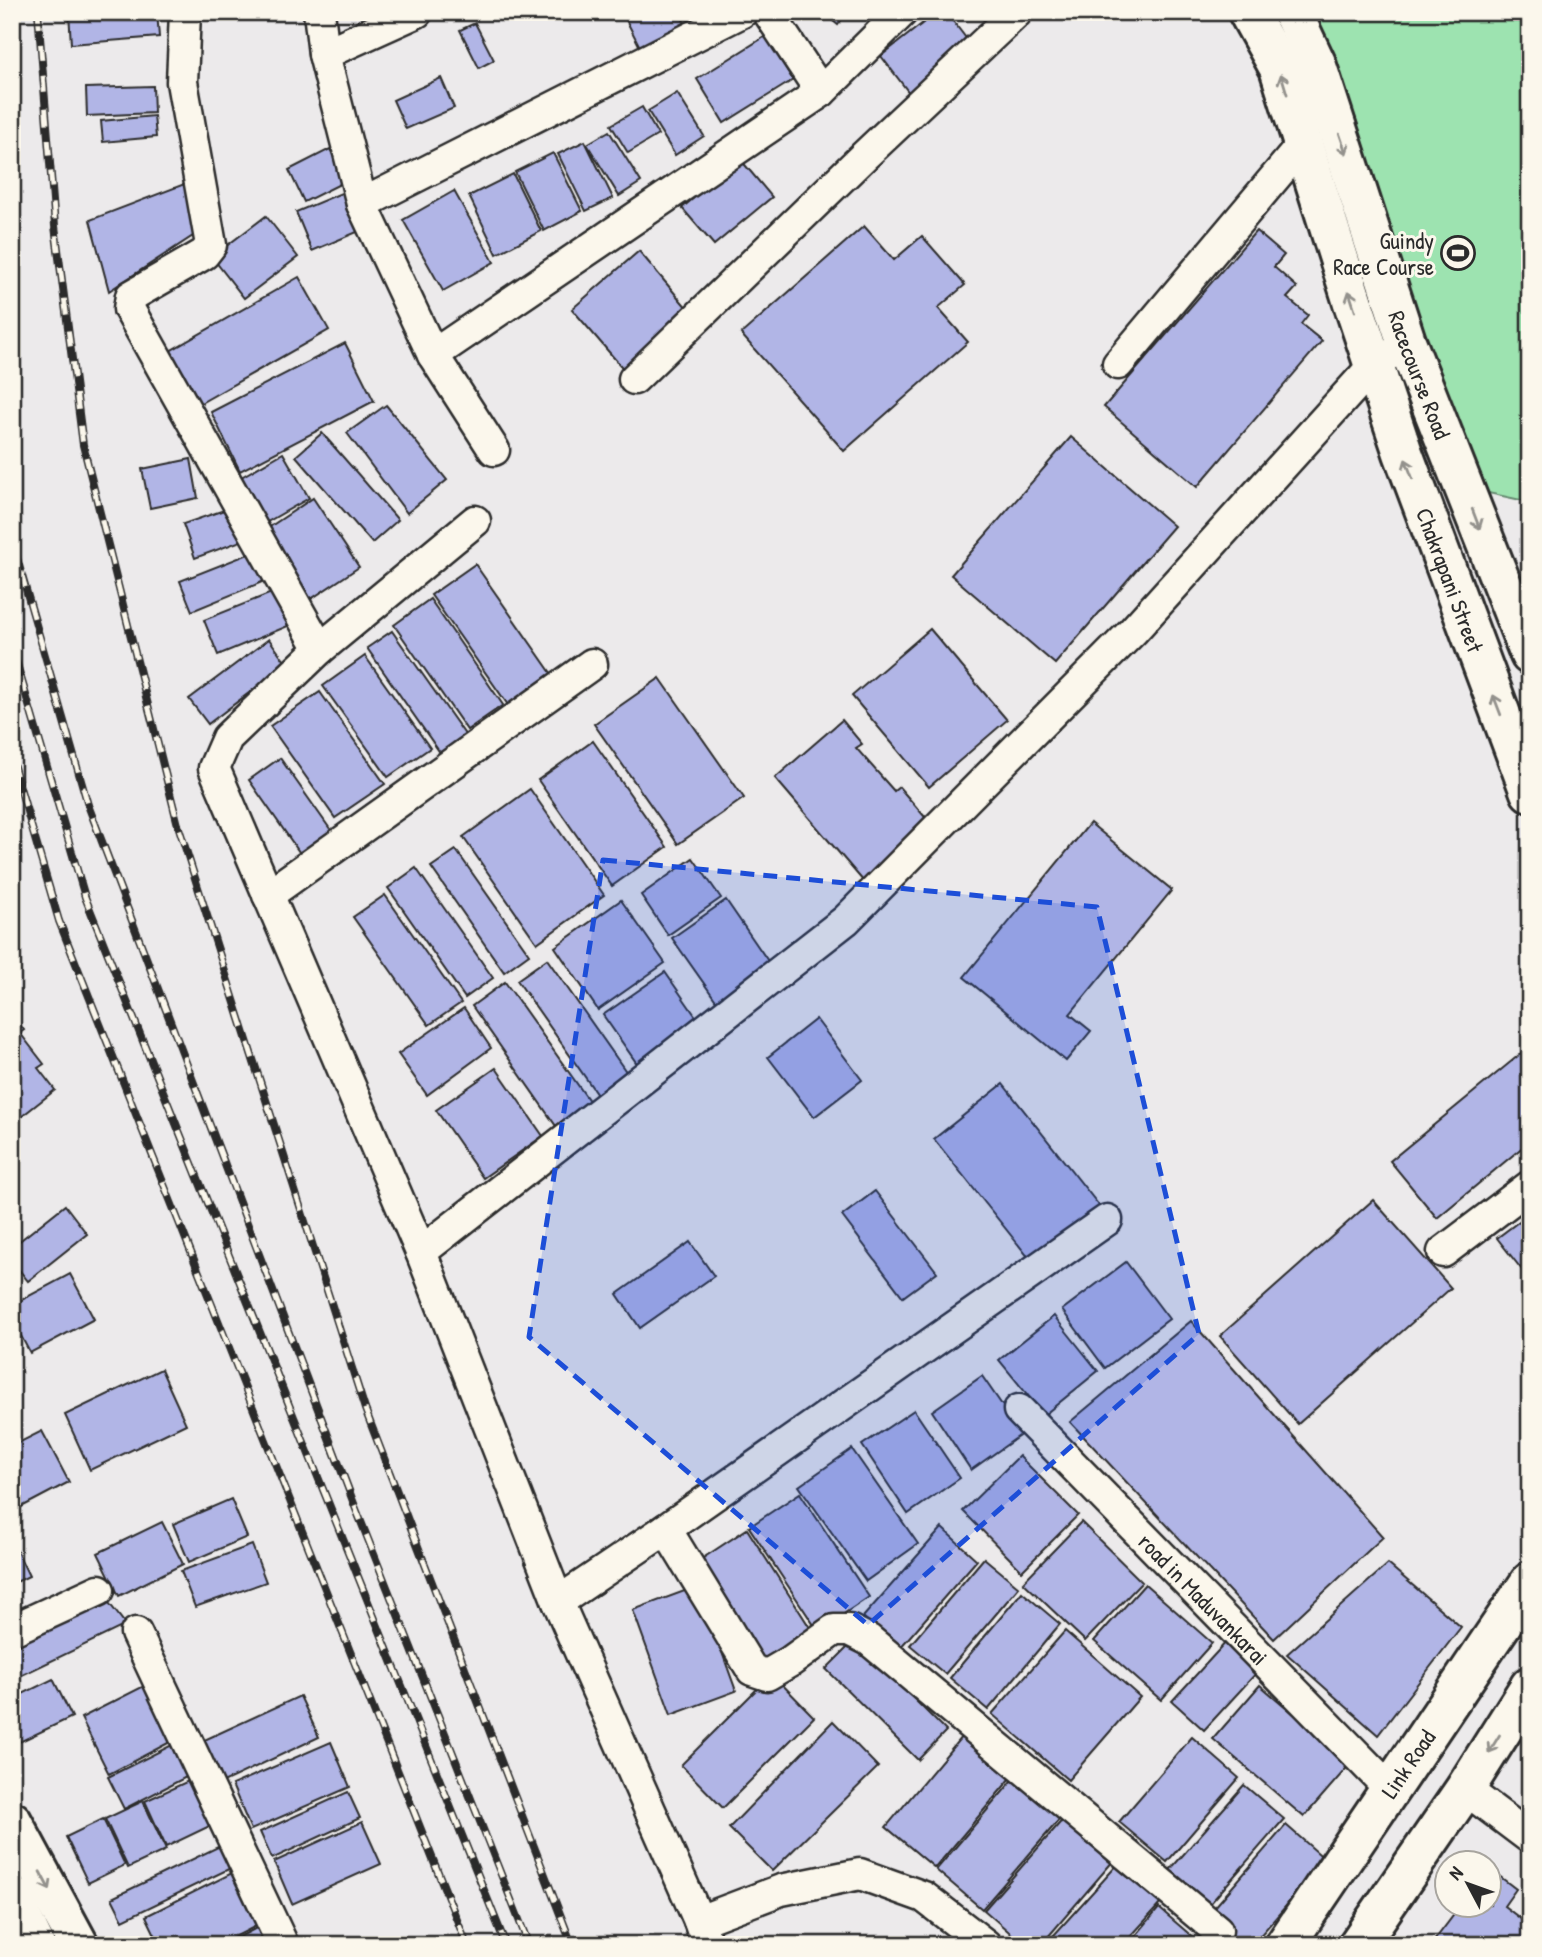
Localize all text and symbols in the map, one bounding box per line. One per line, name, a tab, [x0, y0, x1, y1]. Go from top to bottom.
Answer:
one-way arrow	[1277, 73, 1290, 95]
one-way arrow	[1338, 133, 1351, 155]
place label: Guindy Race Course	[1333, 225, 1434, 282]
sports icon: Guindy Race Course	[1439, 234, 1477, 272]
one-way arrow	[1345, 290, 1358, 312]
street label: Racecourse Road	[1382, 307, 1459, 443]
one-way arrow	[1402, 459, 1414, 481]
street label: Chakrapani Street	[1409, 503, 1492, 658]
one-way arrow	[1471, 507, 1484, 529]
one-way arrow	[1490, 695, 1503, 717]
street label: road in Maduvankarai	[1132, 1526, 1275, 1671]
street label: Link Road	[1373, 1723, 1442, 1804]
one-way arrow	[1486, 1734, 1500, 1754]
north arrow	[1434, 1848, 1504, 1918]
text: N	[1442, 1861, 1468, 1885]
one-way arrow	[38, 1870, 52, 1891]

